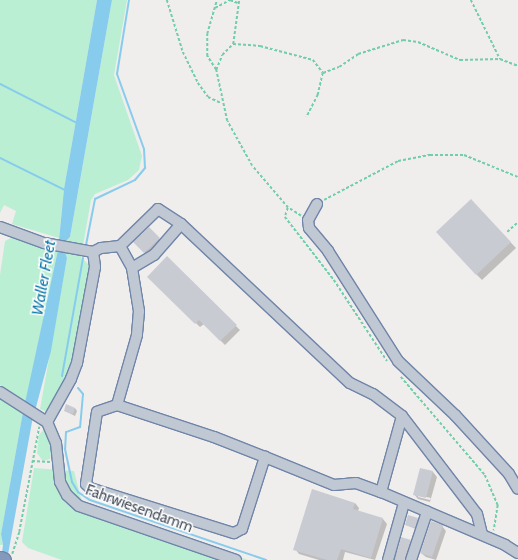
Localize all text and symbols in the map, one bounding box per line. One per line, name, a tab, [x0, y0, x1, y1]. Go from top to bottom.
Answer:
water label: Waller Fleet	[28, 239, 60, 317]
street label: Fahrwiesendamm	[83, 481, 195, 537]

